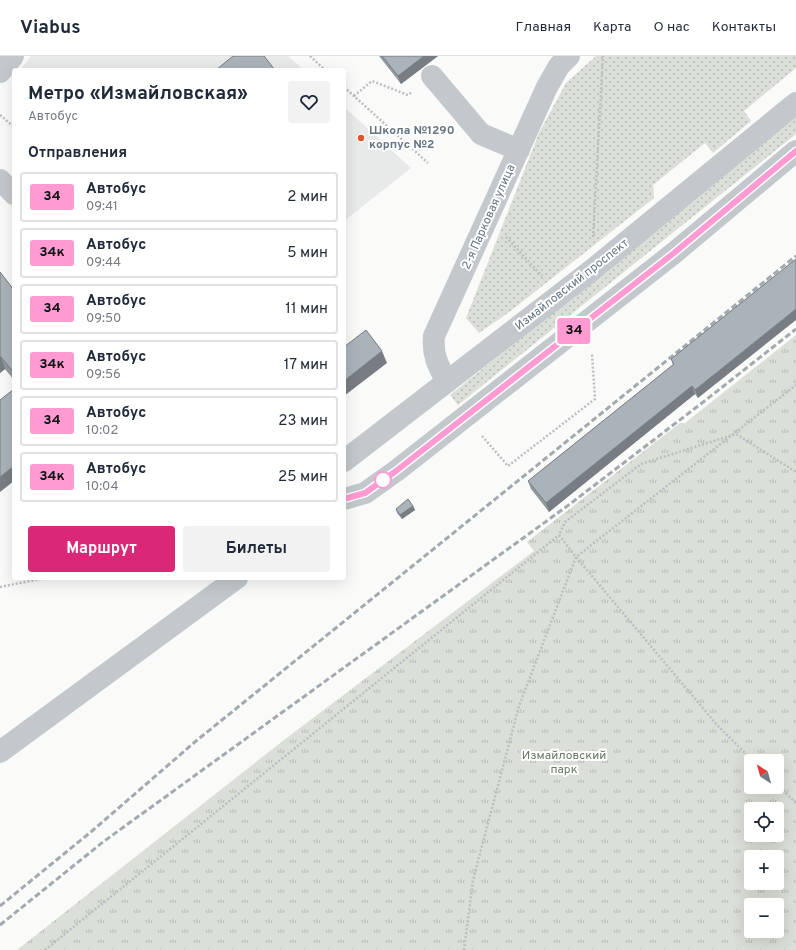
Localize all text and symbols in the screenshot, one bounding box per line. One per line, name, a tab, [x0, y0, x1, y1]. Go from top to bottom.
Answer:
text: Viabus	[20, 16, 81, 40]
text: Главная	[516, 19, 571, 36]
text: Карта	[593, 19, 631, 36]
text: О нас	[653, 19, 690, 36]
text: Контакты	[712, 19, 776, 36]
button: heart	[288, 81, 330, 123]
text: Метро «Измайловская»	[28, 82, 248, 106]
text: Автобус	[28, 109, 78, 125]
place label: Школа №1290 корпус №2	[369, 123, 455, 153]
marker: Школа №1290 корпус №2	[356, 133, 366, 143]
text: Отправления	[28, 144, 127, 163]
street label: 2-я Парковая улица	[459, 162, 519, 272]
text: Автобус	[86, 180, 146, 199]
text: 34	[43, 188, 61, 205]
text: 2 мин	[287, 188, 328, 207]
text: 09:41	[86, 199, 118, 215]
street label: Измайловский проспект	[512, 235, 633, 334]
text: Автобус	[86, 236, 146, 255]
text: 34к	[39, 244, 65, 261]
text: 5 мин	[287, 244, 328, 263]
text: 09:44	[86, 255, 121, 271]
text: Автобус	[86, 292, 146, 311]
text: 34	[43, 300, 61, 317]
text: 11 мин	[285, 300, 328, 319]
text: 09:50	[86, 311, 121, 327]
line badge: 34	[556, 318, 592, 344]
text: 34	[565, 322, 583, 339]
text: Автобус	[86, 348, 146, 367]
text: 34к	[39, 356, 65, 373]
text: 17 мин	[284, 356, 328, 375]
text: 09:56	[86, 367, 121, 383]
text: Автобус	[86, 404, 146, 423]
text: 34	[43, 412, 61, 429]
text: 23 мин	[278, 412, 328, 431]
text: 10:02	[86, 423, 118, 439]
text: Автобус	[86, 460, 146, 479]
text: 34к	[39, 468, 65, 485]
text: 25 мин	[278, 468, 328, 487]
unlabelled marker	[374, 471, 392, 489]
text: 10:04	[86, 479, 119, 495]
button: Маршрут	[28, 526, 175, 572]
button: Билеты	[183, 526, 330, 572]
park label: Измайловский парк	[522, 748, 606, 778]
north arrow	[744, 754, 784, 794]
map controls	[744, 754, 784, 938]
button: locate	[744, 802, 784, 842]
button: +	[744, 850, 784, 890]
button: −	[744, 898, 784, 938]

